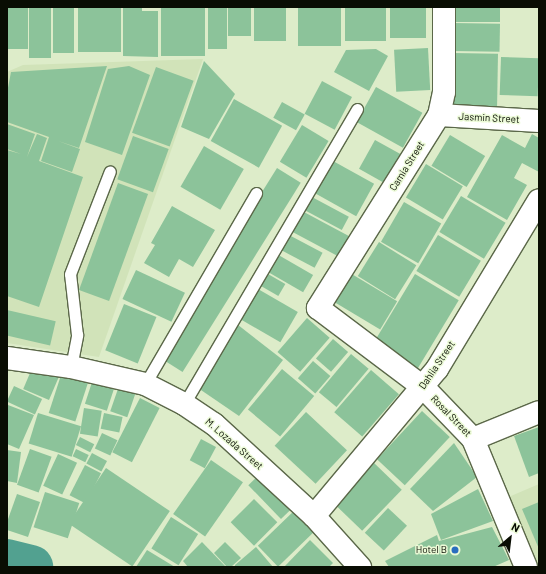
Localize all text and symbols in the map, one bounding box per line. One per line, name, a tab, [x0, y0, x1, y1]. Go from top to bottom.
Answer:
street label: Jasmin Street	[458, 110, 520, 126]
street label: Camia Street	[387, 139, 427, 193]
street label: Dahlia Street	[416, 338, 458, 392]
street label: Rosal Street	[428, 393, 474, 439]
street label: M. Lozada Street	[203, 416, 265, 472]
north arrow	[490, 518, 530, 558]
text: N	[510, 520, 522, 534]
place label: Hotel B	[416, 544, 447, 556]
marker: Hotel B	[450, 545, 460, 555]

